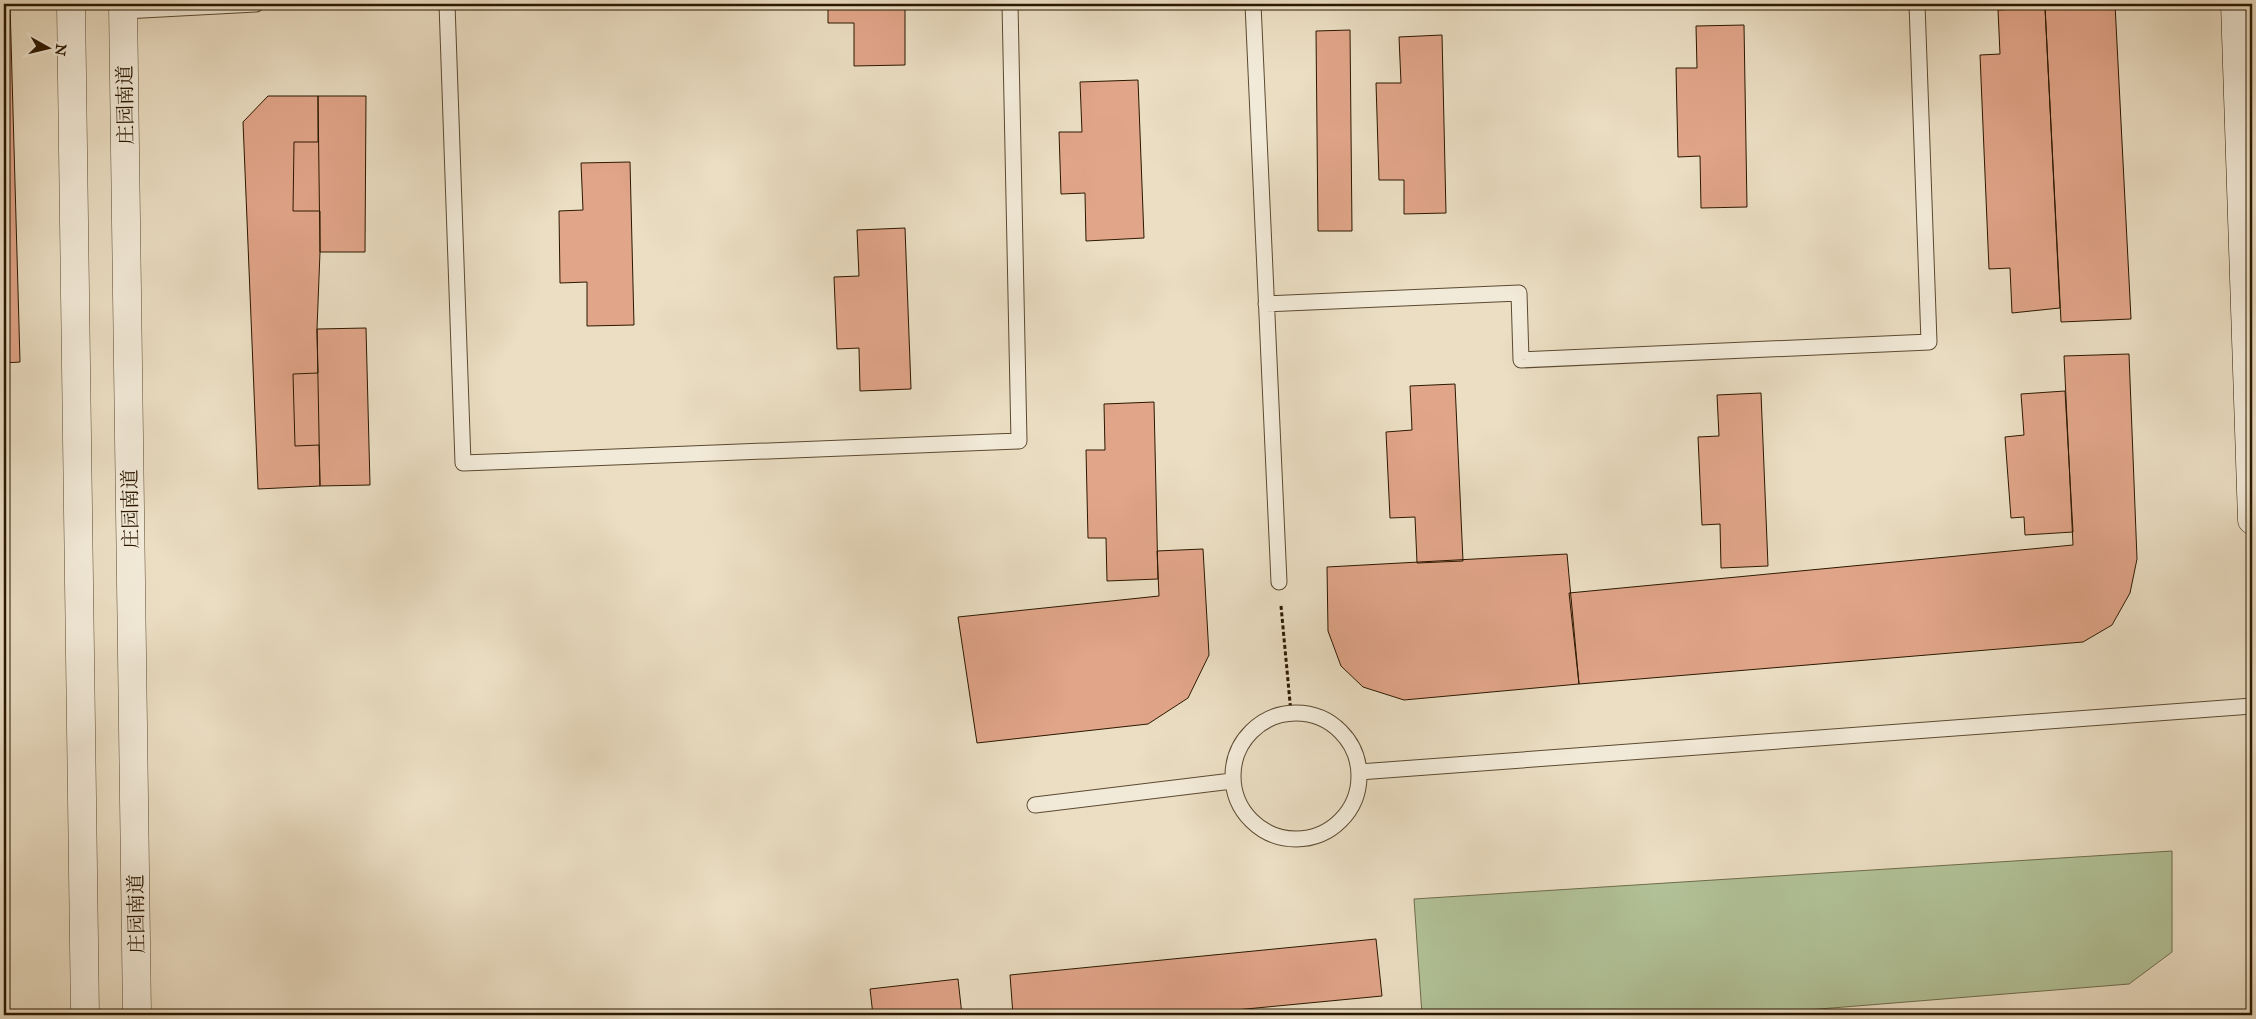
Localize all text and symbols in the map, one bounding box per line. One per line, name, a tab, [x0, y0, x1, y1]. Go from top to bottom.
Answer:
north arrow	[22, 22, 72, 72]
text: N	[51, 43, 70, 57]
street label: 庄园南道	[112, 65, 138, 145]
street label: 庄园南道	[117, 469, 143, 549]
street label: 庄园南道	[123, 874, 149, 954]

